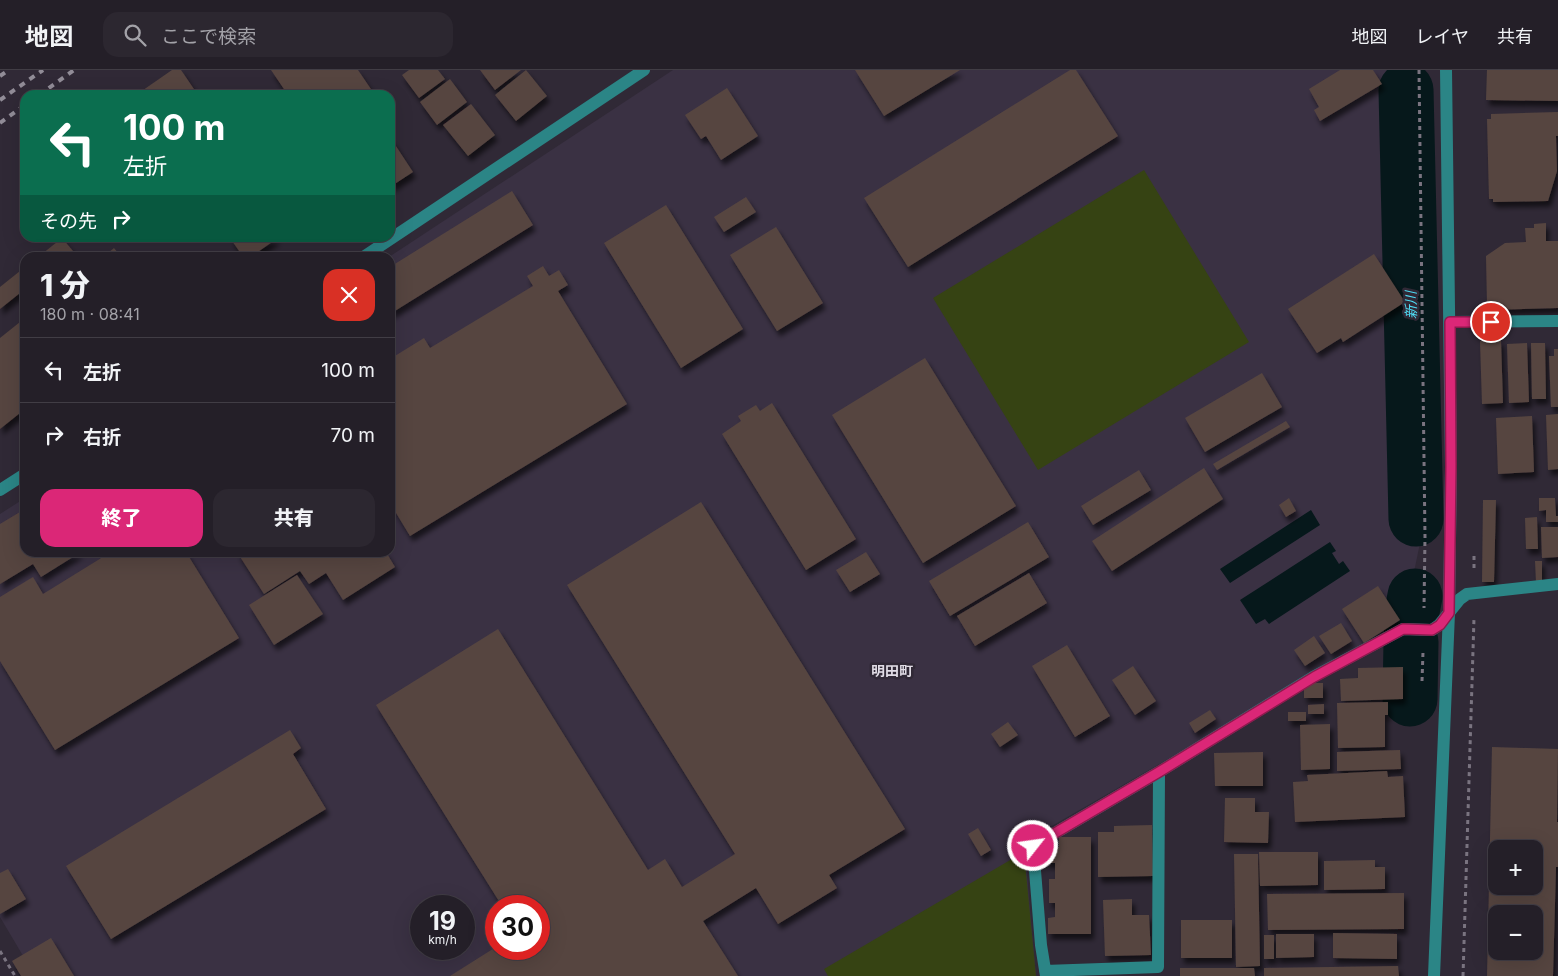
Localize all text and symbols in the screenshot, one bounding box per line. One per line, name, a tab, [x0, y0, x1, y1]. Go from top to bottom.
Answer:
search box	[103, 12, 453, 57]
icon: search	[121, 21, 149, 49]
text: 地図	[25, 22, 73, 51]
text: ここで検索	[161, 25, 256, 48]
text: 地図	[1352, 26, 1388, 47]
text: レイヤ	[1416, 26, 1469, 47]
text: 共有	[1497, 26, 1533, 47]
text: 100 m	[123, 106, 226, 148]
icon: left	[40, 110, 105, 175]
text: 左折	[123, 153, 167, 179]
icon: right	[107, 205, 135, 233]
text: その先	[40, 210, 97, 233]
text: 1 分	[40, 267, 90, 303]
button: close	[323, 269, 375, 321]
water label: 新川	[1402, 289, 1419, 319]
pin	[1470, 301, 1512, 343]
text: 180 m · 08:41	[40, 304, 140, 324]
icon: arrive	[1477, 308, 1505, 336]
icon: left	[40, 356, 68, 384]
text: 100 m	[321, 359, 375, 382]
text: 左折	[83, 361, 121, 384]
icon: right	[40, 421, 68, 449]
text: 70 m	[331, 424, 375, 447]
text: 右折	[83, 426, 121, 449]
button: 終了	[40, 489, 203, 547]
button: 共有	[213, 489, 375, 547]
district label: 明田町	[871, 662, 913, 679]
position arrow	[1006, 819, 1058, 871]
map controls	[1488, 840, 1543, 960]
button: +	[1488, 840, 1543, 895]
speed limit sign: 30	[485, 895, 550, 960]
button: −	[1488, 905, 1543, 960]
text: 19	[429, 906, 456, 936]
text: km/h	[428, 932, 457, 947]

